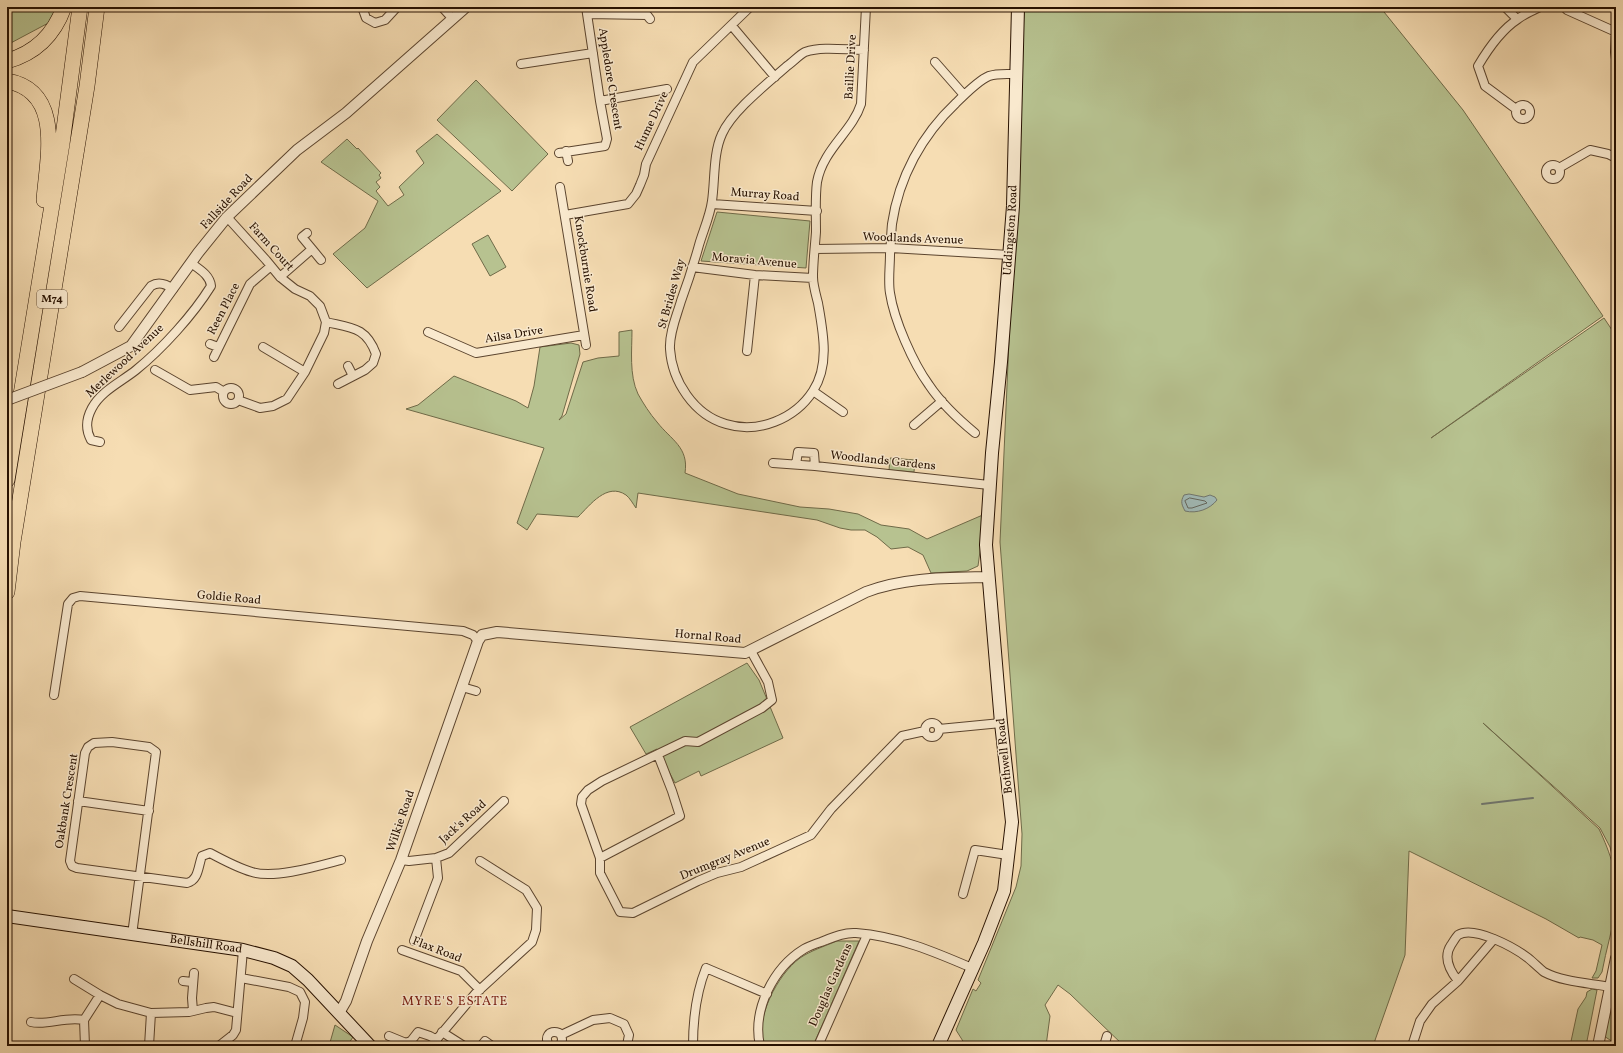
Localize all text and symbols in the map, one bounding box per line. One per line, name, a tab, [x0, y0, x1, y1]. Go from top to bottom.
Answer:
street label: Appledore Crescent	[594, 27, 626, 131]
street label: Baillie Drive	[841, 34, 861, 100]
street label: Hume Drive	[631, 88, 673, 153]
street label: Fallside Road	[197, 171, 257, 233]
street label: Uddingston Road	[1000, 184, 1022, 276]
street label: Murray Road	[730, 185, 800, 205]
street label: Knockburnie Road	[569, 215, 601, 314]
street label: Farm Court	[245, 219, 297, 275]
street label: Woodlands Avenue	[862, 229, 964, 249]
street label: Moravia Avenue	[711, 249, 798, 273]
street label: St Brides Way	[654, 257, 690, 331]
street label: Reen Place	[204, 280, 244, 338]
road number: M74	[37, 290, 67, 308]
street label: Merlewood Avenue	[83, 320, 168, 401]
street label: Ailsa Drive	[484, 322, 544, 347]
street label: Woodlands Gardens	[829, 447, 937, 475]
street label: Goldie Road	[196, 587, 262, 609]
street label: Hornal Road	[674, 626, 742, 648]
street label: Bothwell Road	[993, 717, 1017, 795]
street label: Oakbank Crescent	[52, 752, 82, 850]
street label: Wilkie Road	[383, 788, 419, 854]
street label: Jack's Road	[436, 796, 490, 848]
street label: Drumgray Avenue	[678, 834, 773, 884]
street label: Bellshill Road	[169, 932, 243, 958]
street label: Flax Road	[410, 933, 464, 967]
street label: Douglas Gardens	[805, 941, 857, 1029]
district label: MYRE'S ESTATE	[402, 993, 508, 1011]

